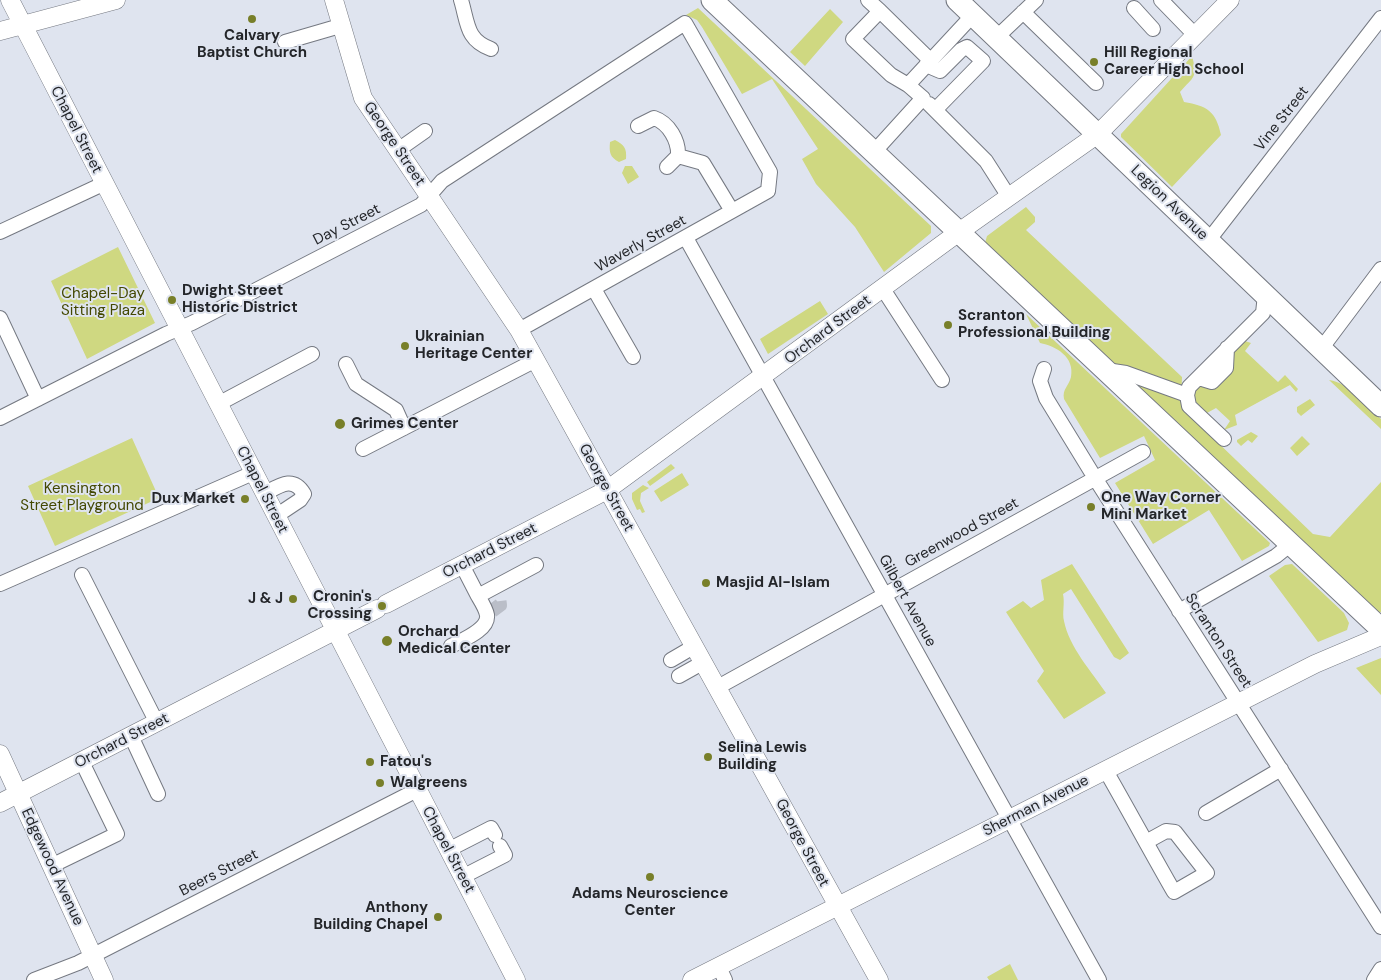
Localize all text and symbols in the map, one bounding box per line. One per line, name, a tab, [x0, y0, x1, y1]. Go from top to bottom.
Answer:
marker: Calvary Baptist Church	[246, 13, 258, 25]
place label: Calvary Baptist Church	[197, 27, 307, 62]
place label: Hill Regional Career High School	[1104, 44, 1244, 79]
marker: Hill Regional Career High School	[1088, 56, 1100, 68]
street label: Chapel Street	[46, 83, 106, 177]
street label: Vine Street	[1251, 83, 1313, 155]
street label: George Street	[359, 99, 429, 189]
street label: Legion Avenue	[1127, 162, 1211, 244]
street label: Day Street	[310, 200, 384, 250]
street label: Waverly Street	[592, 212, 690, 276]
place label: Dwight Street Historic District	[182, 282, 298, 317]
park label: Chapel-Day Sitting Plaza	[61, 285, 145, 320]
street label: Orchard Street	[781, 292, 875, 368]
marker: Dwight Street Historic District	[166, 294, 178, 306]
place label: Scranton Professional Building	[958, 307, 1111, 342]
marker: Scranton Professional Building	[942, 319, 954, 331]
place label: Ukrainian Heritage Center	[415, 328, 532, 363]
marker: Ukrainian Heritage Center	[399, 340, 411, 352]
place label: Grimes Center	[351, 415, 458, 433]
marker: Grimes Center	[333, 417, 347, 431]
street label: George Street	[575, 441, 637, 535]
street label: Chapel Street	[232, 443, 292, 537]
park label: Kensington Street Playground	[20, 480, 144, 515]
place label: One Way Corner Mini Market	[1101, 489, 1221, 524]
place label: Dux Market	[151, 490, 235, 508]
marker: Dux Market	[239, 493, 251, 505]
street label: Greenwood Street	[902, 494, 1022, 572]
marker: One Way Corner Mini Market	[1085, 501, 1097, 513]
street label: Orchard Street	[440, 520, 540, 582]
street label: Gilbert Avenue	[874, 552, 940, 650]
place label: Masjid Al-Islam	[716, 574, 830, 592]
marker: Masjid Al-Islam	[700, 577, 712, 589]
place label: Cronin's Crossing	[307, 588, 372, 623]
place label: J & J	[248, 590, 283, 608]
street label: Scranton Street	[1181, 590, 1255, 692]
marker: J & J	[287, 593, 299, 605]
marker: Cronin's Crossing	[376, 600, 388, 612]
place label: Orchard Medical Center	[398, 623, 511, 658]
marker: Orchard Medical Center	[380, 634, 394, 648]
street label: Orchard Street	[72, 710, 172, 772]
place label: Selina Lewis Building	[718, 739, 807, 774]
marker: Selina Lewis Building	[702, 751, 714, 763]
place label: Fatou's	[380, 753, 432, 771]
marker: Fatou's	[364, 756, 376, 768]
street label: Sherman Avenue	[980, 772, 1092, 840]
place label: Walgreens	[390, 774, 467, 792]
marker: Walgreens	[374, 777, 386, 789]
street label: George Street	[771, 796, 833, 890]
street label: Chapel Street	[418, 804, 478, 896]
street label: Edgewood Avenue	[17, 805, 87, 929]
street label: Beers Street	[177, 846, 261, 900]
marker: Adams Neuroscience Center	[644, 871, 656, 883]
place label: Adams Neuroscience Center	[572, 885, 728, 920]
place label: Anthony Building Chapel	[313, 899, 428, 934]
marker: Anthony Building Chapel	[432, 911, 444, 923]

